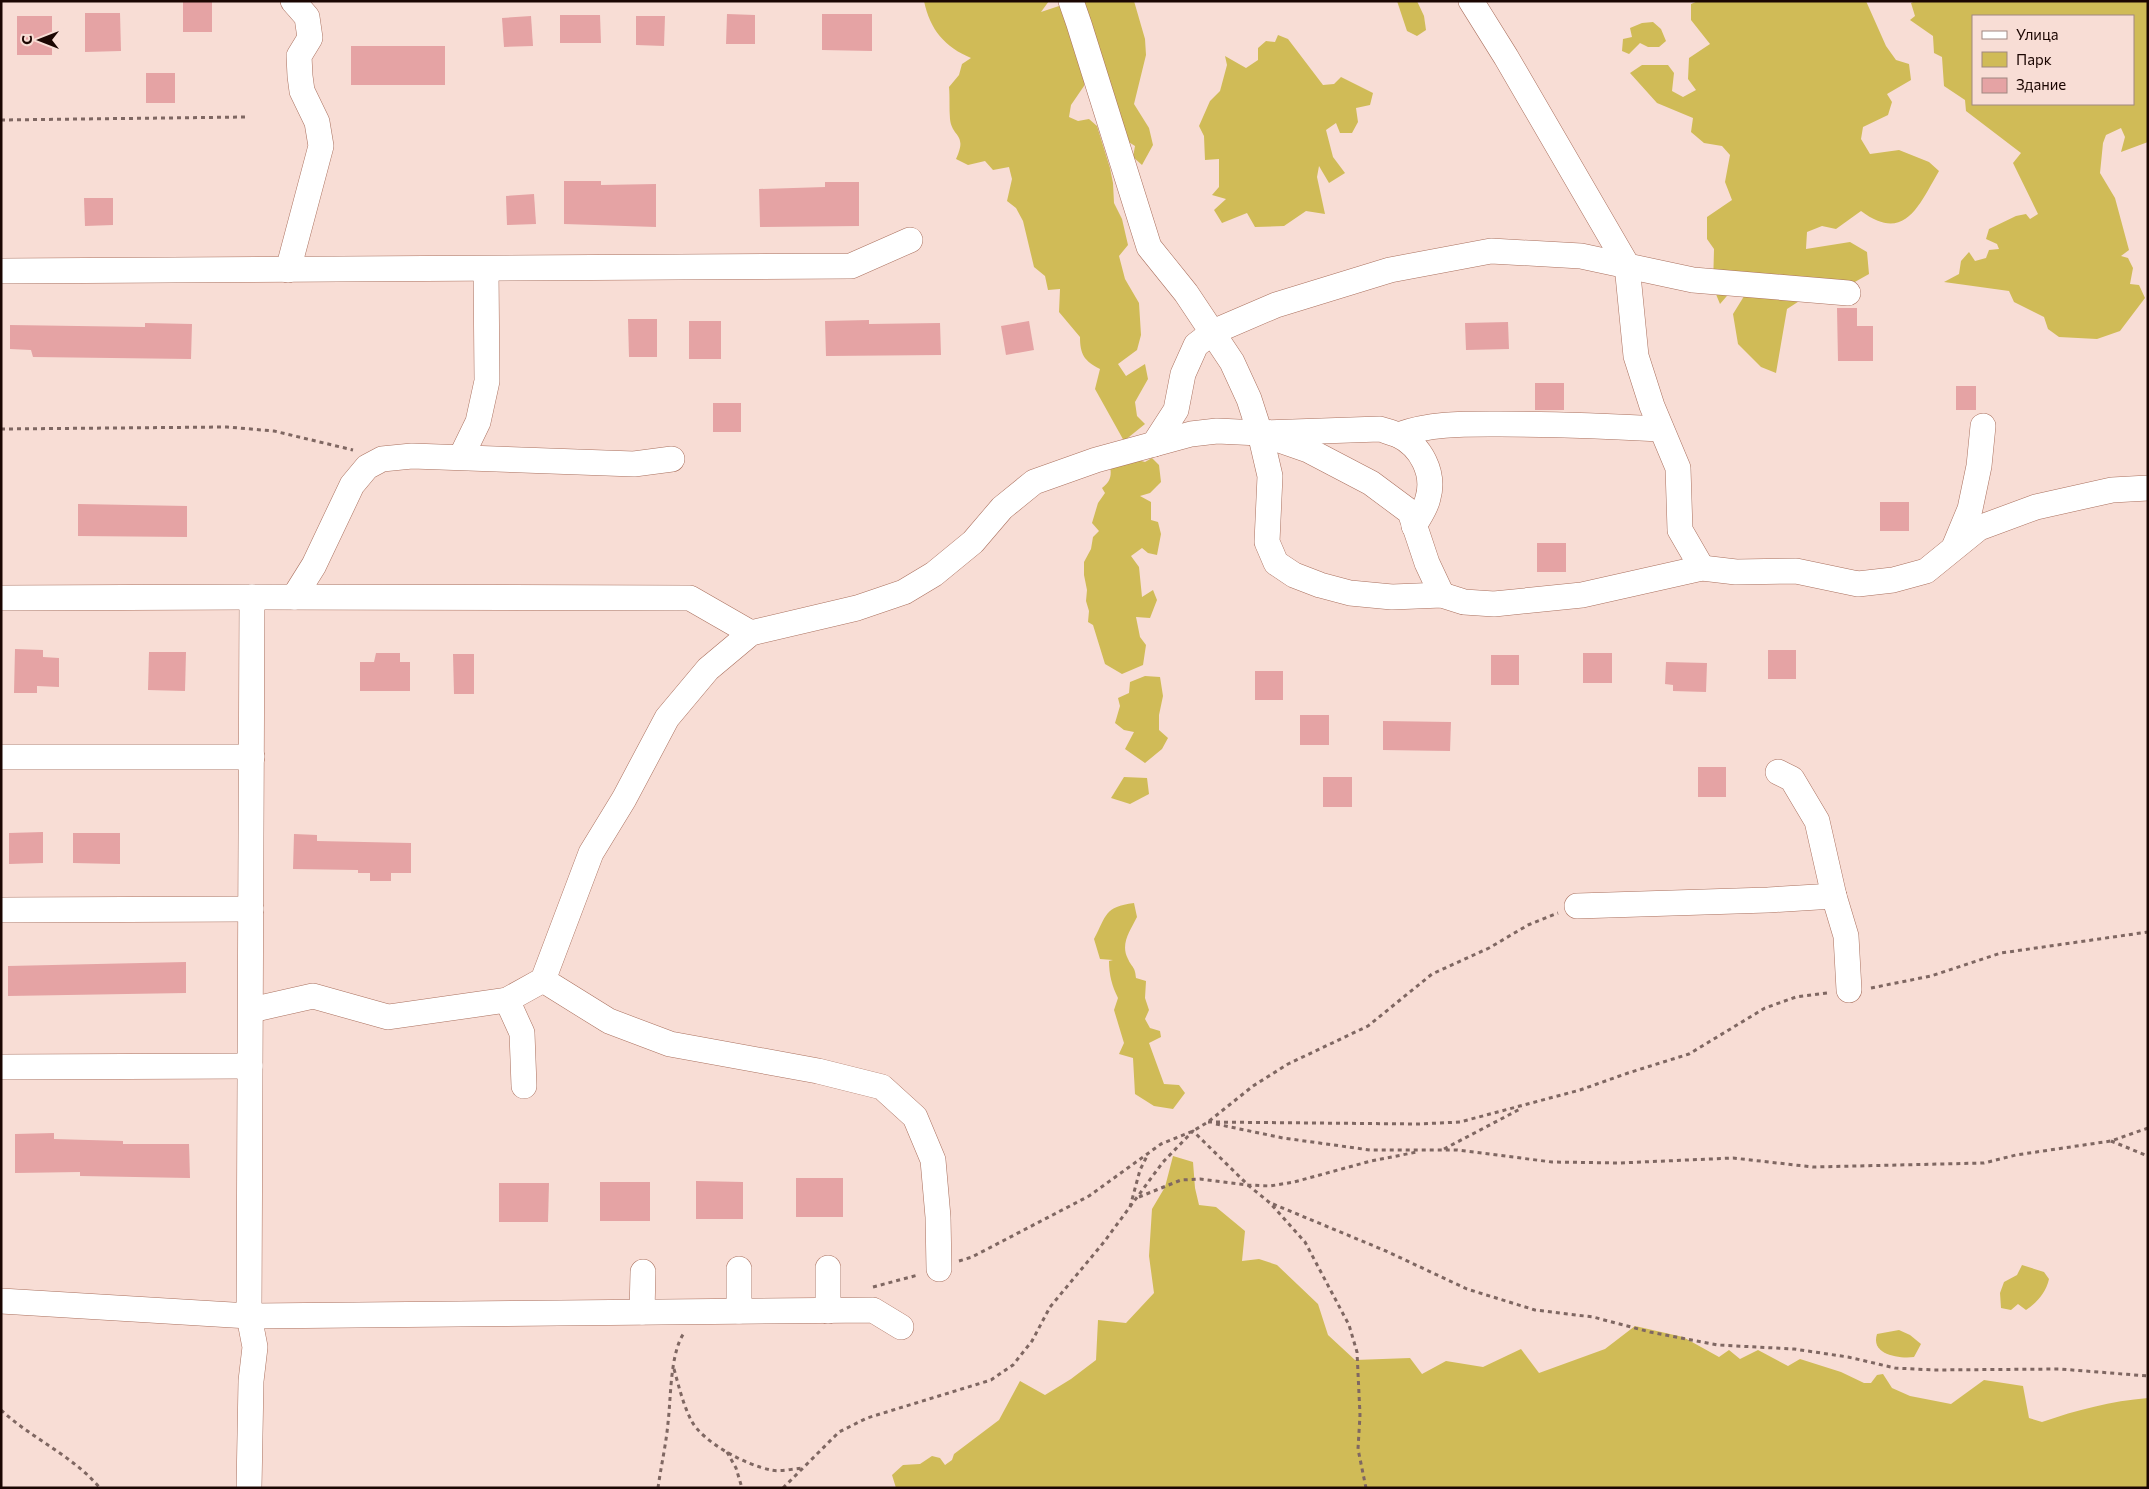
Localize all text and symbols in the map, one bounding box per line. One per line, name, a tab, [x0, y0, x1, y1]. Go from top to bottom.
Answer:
north arrow	[15, 15, 65, 65]
legend	[1972, 15, 2134, 105]
text: Улица	[2016, 25, 2058, 43]
text: С	[18, 35, 35, 45]
text: Парк	[2016, 50, 2052, 68]
text: Здание	[2016, 75, 2066, 93]

